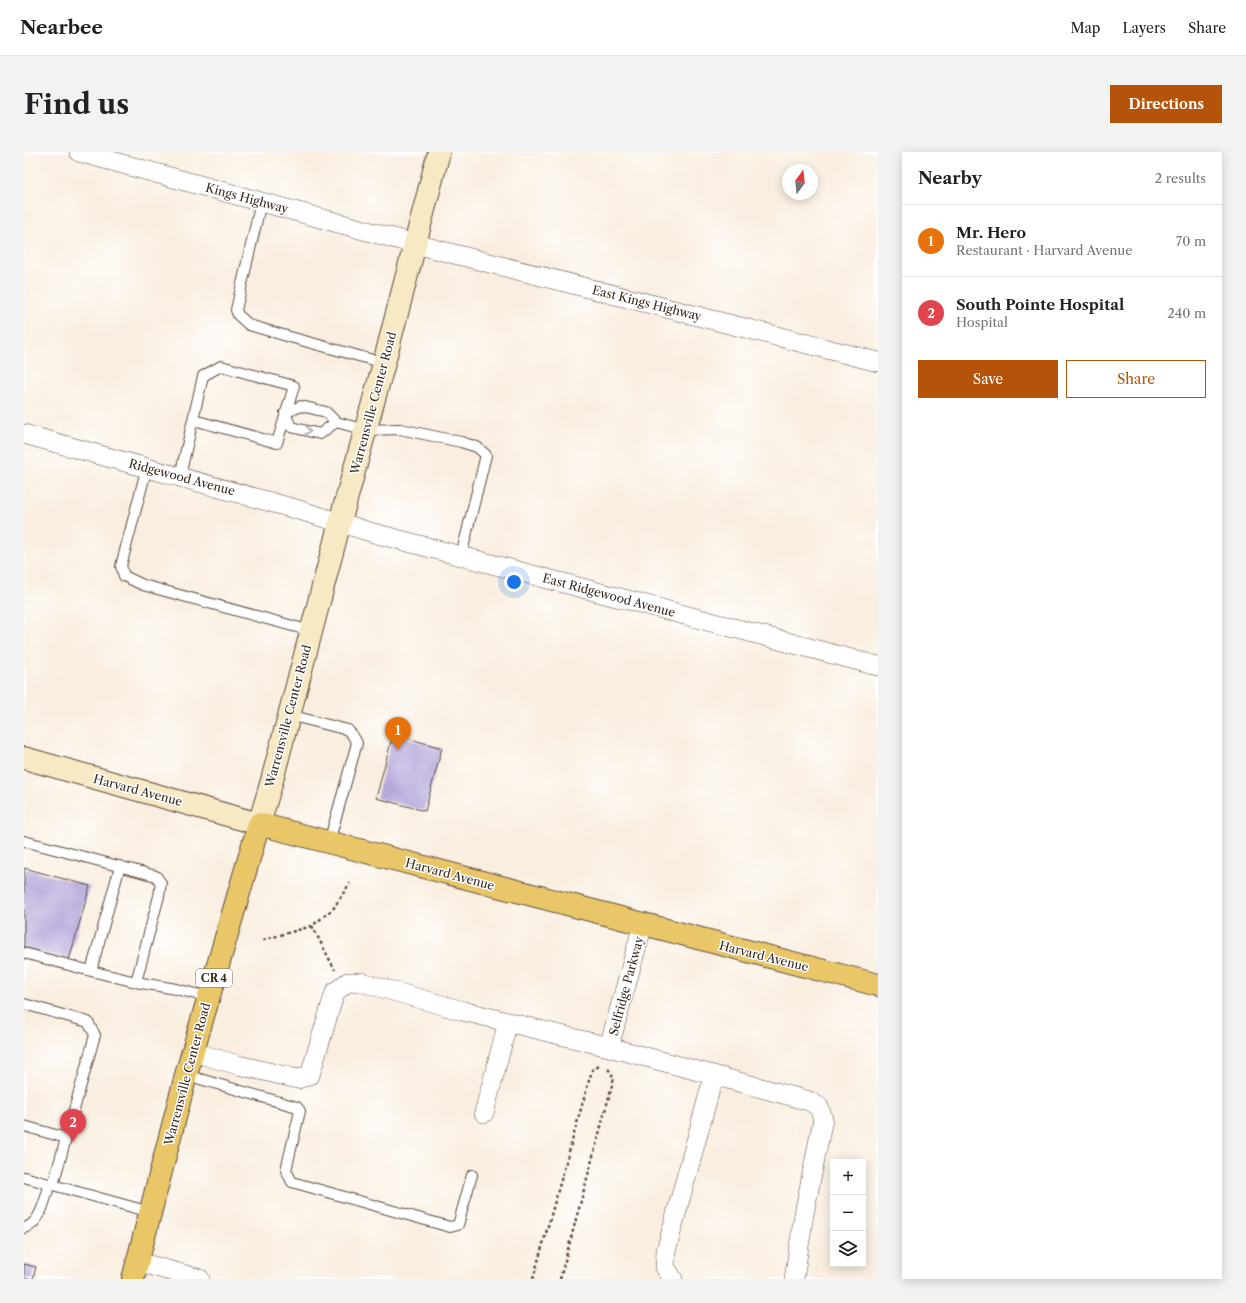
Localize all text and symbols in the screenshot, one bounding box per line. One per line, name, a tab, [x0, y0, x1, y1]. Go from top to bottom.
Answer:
text: Nearbee	[20, 16, 103, 39]
text: Map	[1070, 19, 1100, 37]
text: Layers	[1122, 19, 1166, 37]
text: Share	[1188, 19, 1226, 37]
button: Directions	[1110, 85, 1222, 123]
text: Find us	[24, 87, 129, 121]
north arrow	[782, 164, 818, 200]
text: Nearby	[918, 168, 982, 188]
text: 2 results	[1155, 170, 1206, 186]
street label: Kings Highway	[204, 180, 290, 216]
text: Mr. Hero	[956, 223, 1026, 242]
text: 1	[928, 233, 934, 249]
text: 70 m	[1176, 233, 1206, 249]
text: Restaurant · Harvard Avenue	[956, 242, 1133, 258]
street label: East Kings Highway	[591, 282, 704, 324]
text: South Pointe Hospital	[956, 295, 1124, 314]
text: 2	[927, 305, 935, 321]
text: 240 m	[1167, 305, 1206, 321]
text: Hospital	[956, 314, 1008, 330]
street label: Warrensville Center Road	[346, 329, 399, 477]
button: Save	[918, 360, 1058, 398]
button: Share	[1066, 360, 1206, 398]
one-way arrow	[304, 426, 311, 435]
street label: Ridgewood Avenue	[127, 456, 237, 498]
street label: East Ridgewood Avenue	[541, 570, 677, 620]
your location	[504, 572, 524, 592]
street label: Warrensville Center Road	[261, 642, 314, 790]
pin: 1	[385, 717, 411, 750]
street label: Harvard Avenue	[92, 771, 184, 809]
street label: Harvard Avenue	[404, 855, 496, 893]
street label: Selfridge Parkway	[606, 934, 647, 1037]
street label: Harvard Avenue	[718, 938, 811, 974]
road number: CR 4	[196, 969, 232, 987]
street label: Warrensville Center Road	[160, 1000, 213, 1148]
pin: 2	[60, 1109, 86, 1142]
map controls	[830, 1159, 866, 1267]
button: +	[830, 1159, 866, 1195]
button: −	[830, 1195, 866, 1231]
button: layers	[830, 1231, 866, 1267]

